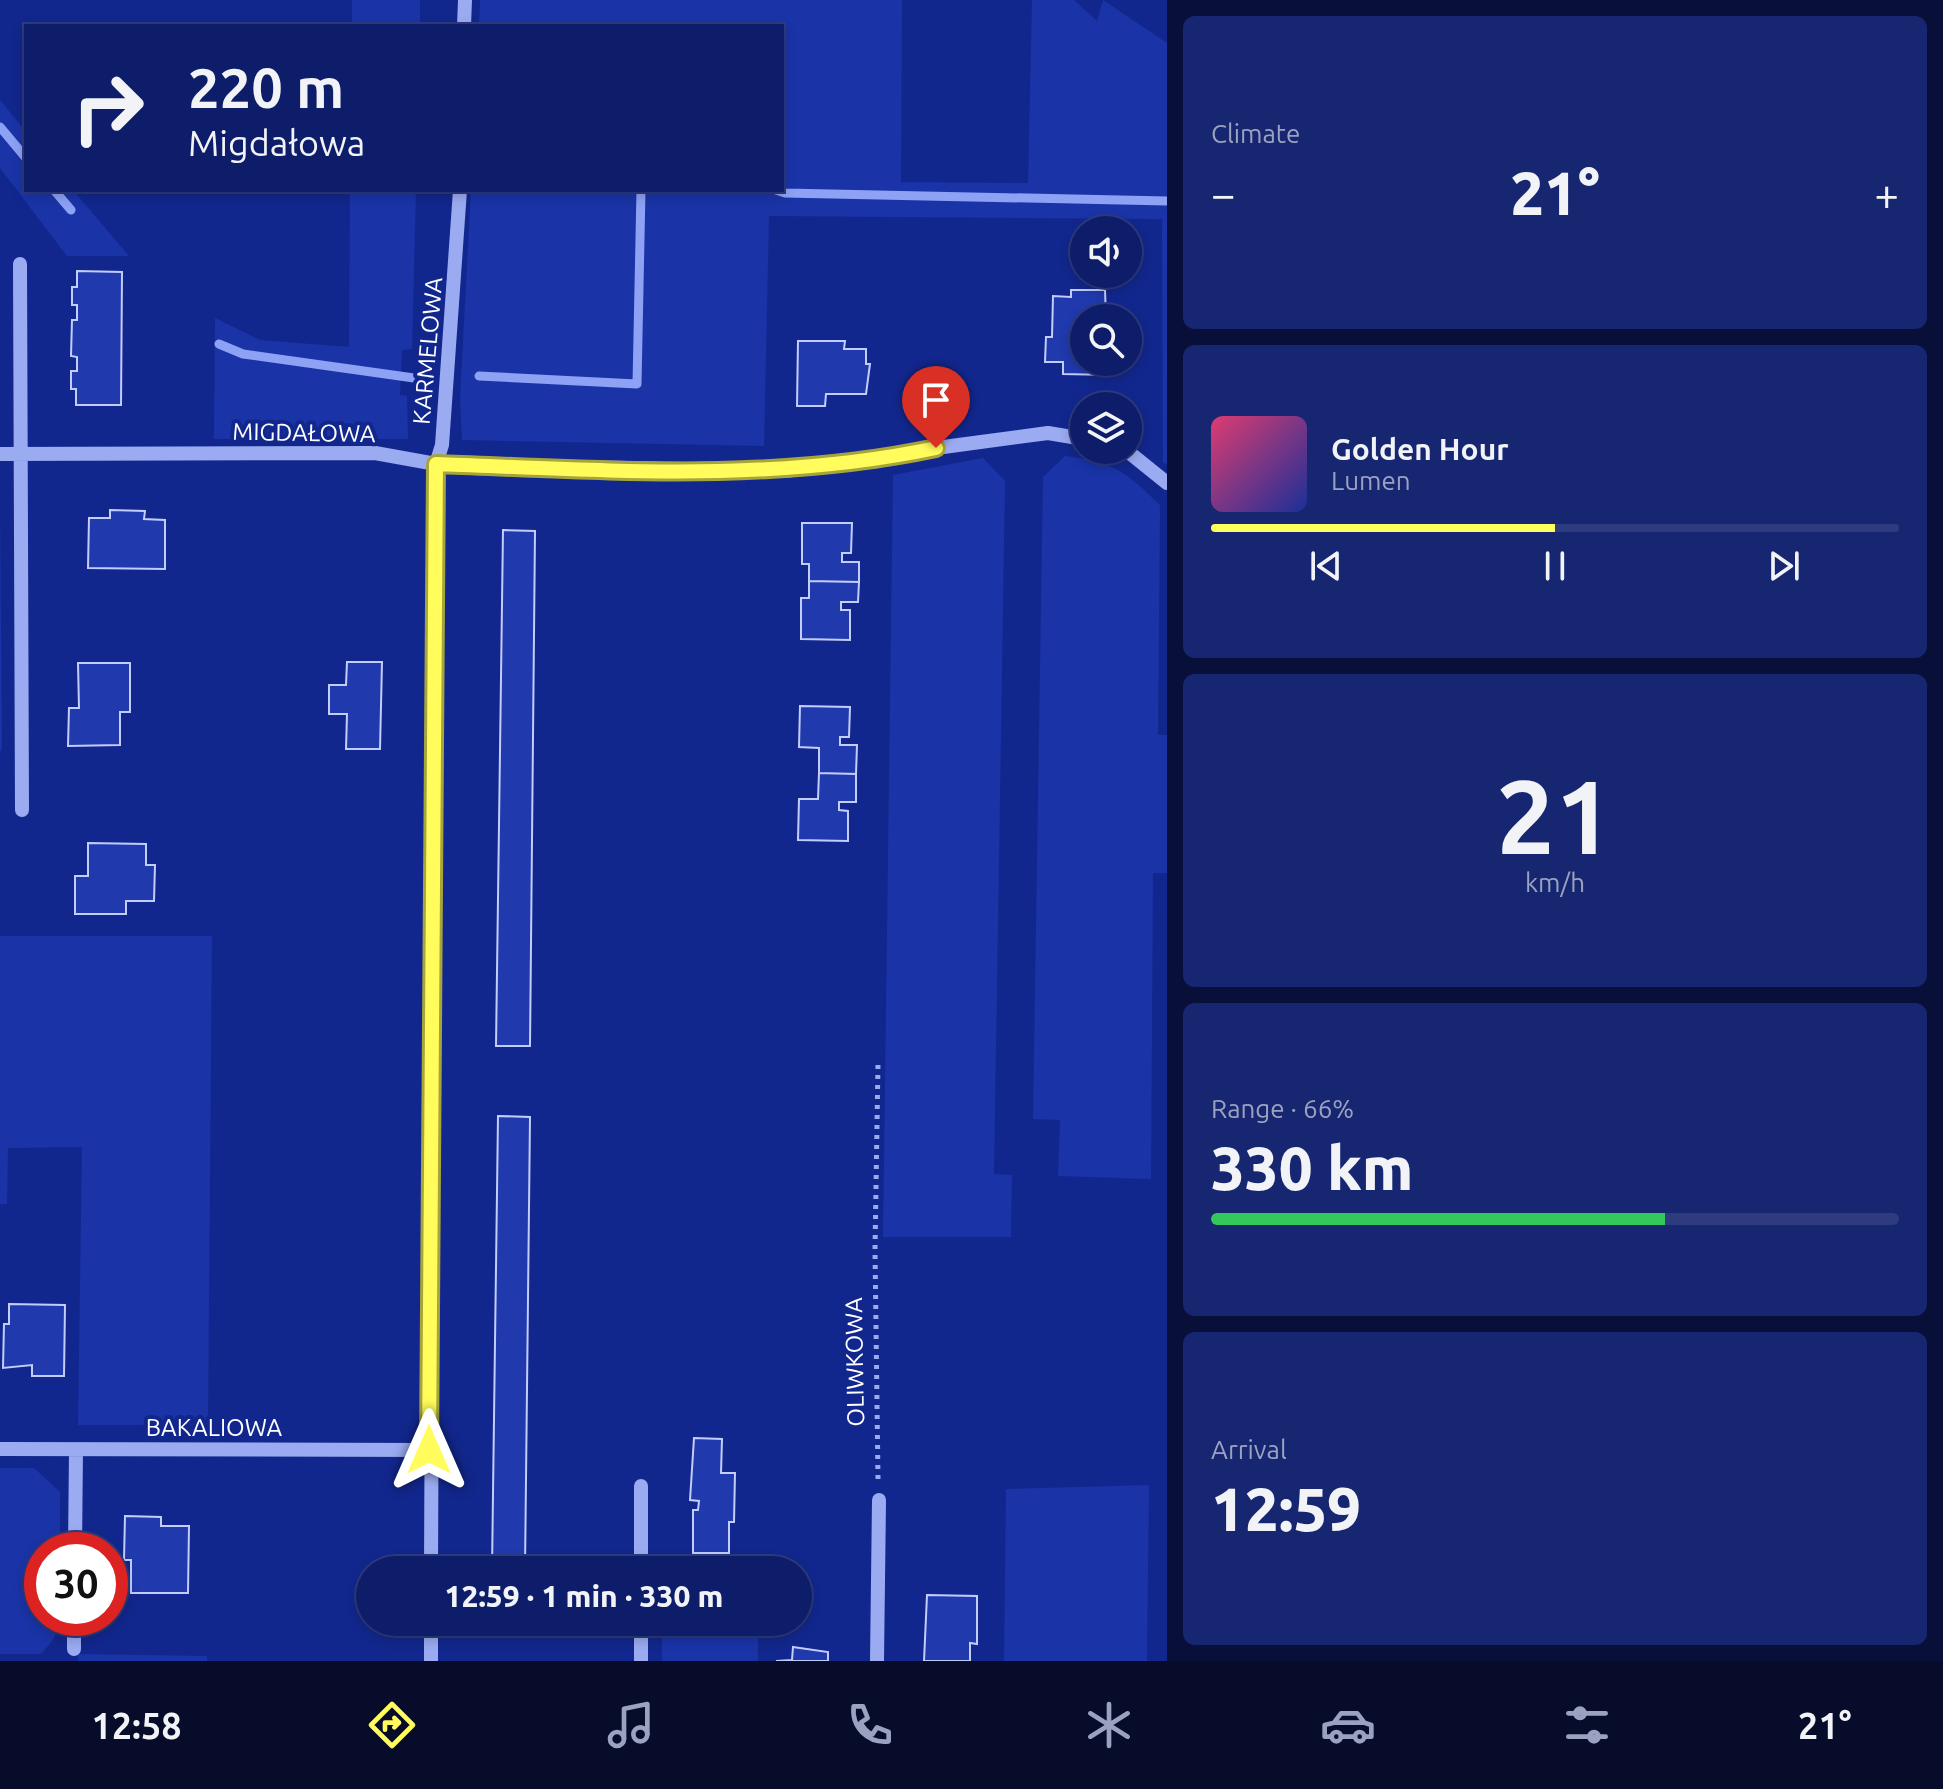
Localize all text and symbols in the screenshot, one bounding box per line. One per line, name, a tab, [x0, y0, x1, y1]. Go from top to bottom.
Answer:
icon: right	[56, 56, 160, 160]
text: 220 m	[188, 56, 344, 119]
text: Climate	[1211, 119, 1300, 148]
text: Migdałowa	[188, 122, 365, 163]
text: 21°	[1510, 159, 1600, 226]
text: −	[1211, 169, 1236, 218]
text: +	[1874, 169, 1899, 218]
map controls	[1070, 216, 1142, 464]
button: sound	[1070, 216, 1142, 288]
street label: KARMELOWA	[408, 276, 447, 426]
button: search	[1070, 304, 1142, 376]
pin	[902, 366, 970, 448]
icon: arrive	[914, 378, 958, 422]
button: layers	[1070, 392, 1142, 464]
street label: MIGDAŁOWA	[232, 418, 376, 447]
text: Golden Hour	[1331, 432, 1509, 466]
text: Lumen	[1331, 466, 1411, 495]
icon: previous	[1304, 544, 1348, 588]
icon: pause	[1533, 544, 1577, 588]
icon: next	[1762, 544, 1806, 588]
text: 21	[1496, 757, 1614, 874]
text: km/h	[1525, 868, 1585, 897]
text: Range · 66%	[1211, 1094, 1354, 1123]
text: 330 km	[1211, 1134, 1413, 1201]
street label: OLIWKOWA	[840, 1297, 869, 1427]
position arrow	[387, 1408, 471, 1492]
street label: BAKALIOWA	[146, 1414, 283, 1441]
text: Arrival	[1211, 1435, 1287, 1464]
text: 12:59	[1211, 1475, 1361, 1542]
speed limit sign: 30	[24, 1532, 128, 1636]
text: 12:59 · 1 min · 330 m	[445, 1579, 723, 1613]
icon: directions	[364, 1697, 420, 1753]
icon: music	[603, 1697, 659, 1753]
icon: phone	[842, 1697, 898, 1753]
icon: climate	[1081, 1697, 1137, 1753]
icon: car	[1320, 1697, 1376, 1753]
icon: filters	[1559, 1697, 1615, 1753]
text: 12:58	[91, 1705, 182, 1746]
text: 21°	[1798, 1705, 1851, 1746]

